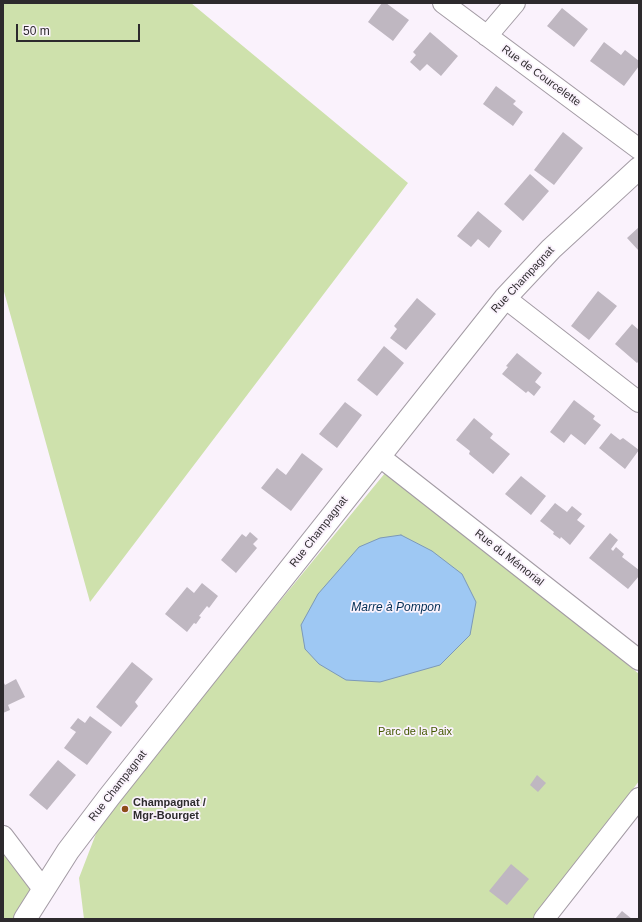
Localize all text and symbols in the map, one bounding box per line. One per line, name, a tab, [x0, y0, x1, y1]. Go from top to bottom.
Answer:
scale bar	[18, 16, 142, 42]
text: 50 m	[23, 24, 50, 38]
street label: Rue de Courcelette	[499, 43, 583, 109]
street label: Rue Champagnat	[489, 244, 557, 316]
street label: Rue Champagnat	[287, 494, 351, 570]
street label: Rue du Mémorial	[472, 527, 546, 589]
water label: Marre à Pompon	[351, 601, 441, 615]
park label: Parc de la Paix	[378, 725, 452, 739]
street label: Rue Champagnat	[86, 748, 150, 824]
place label: Champagnat / Mgr-Bourget	[133, 796, 206, 822]
marker: Champagnat / Mgr-Bourget	[120, 804, 130, 814]

